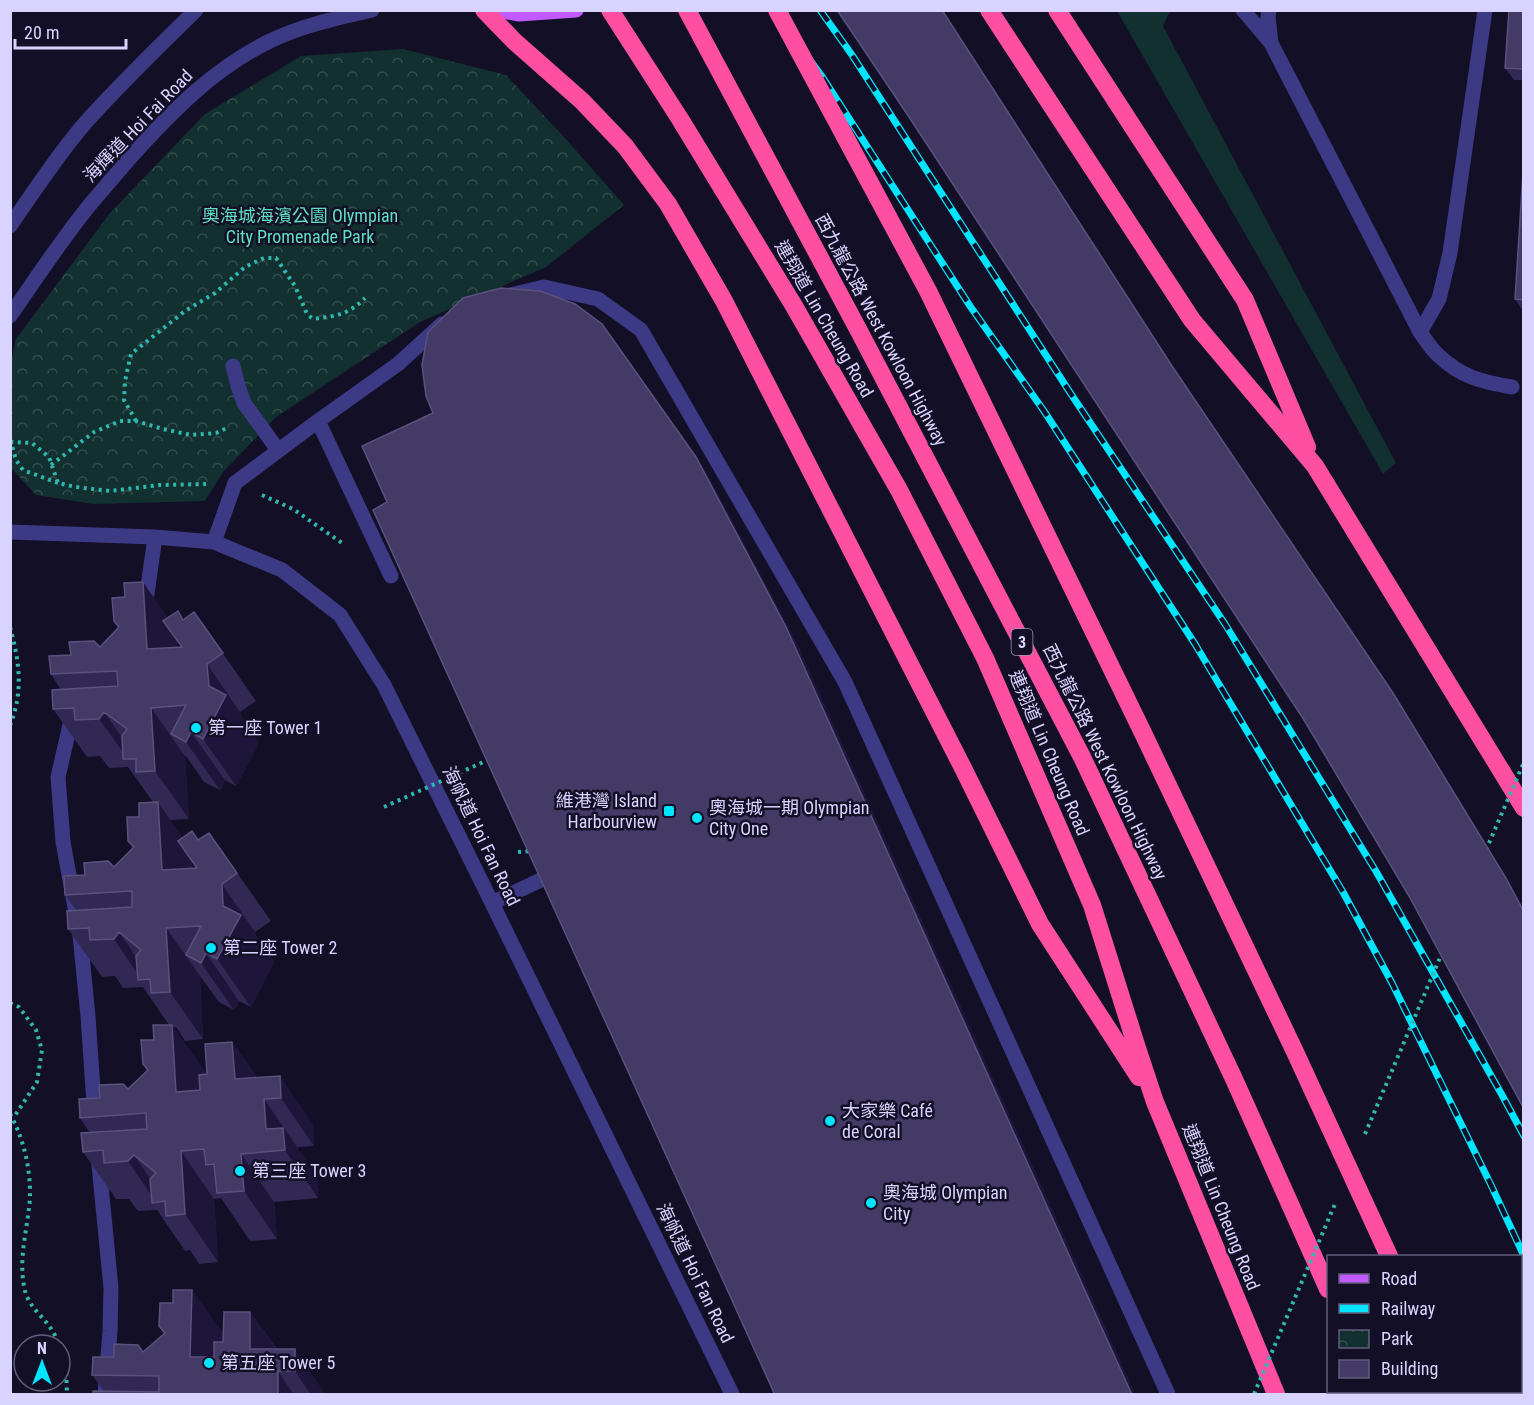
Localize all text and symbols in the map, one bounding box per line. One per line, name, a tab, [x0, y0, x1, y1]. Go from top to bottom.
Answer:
scale bar	[15, 12, 126, 50]
text: 20 m	[24, 22, 59, 43]
street label: 海輝道 Hoi Fai Road	[79, 65, 197, 186]
park label: 奧海城海濱公園 Olympian City Promenade Park	[202, 205, 398, 247]
street label: 西九龍公路 West Kowloon Highway	[811, 210, 952, 450]
street label: 連翔道 Lin Cheung Road	[771, 237, 878, 401]
road number: 3	[1012, 629, 1032, 655]
street label: 西九龍公路 West Kowloon Highway	[1039, 641, 1172, 883]
street label: 連翔道 Lin Cheung Road	[1005, 667, 1094, 839]
place label: 第一座 Tower 1	[208, 717, 322, 738]
marker: 第一座 Tower 1	[189, 721, 203, 735]
street label: 海帆道 Hoi Fan Road	[439, 763, 524, 909]
place label: 維港灣 Island Harbourview	[556, 790, 657, 832]
place label: 奧海城一期 Olympian City One	[709, 797, 869, 839]
marker: 維港灣 Island Harbourview	[662, 804, 676, 818]
marker: 奧海城一期 Olympian City One	[690, 811, 704, 825]
place label: 第二座 Tower 2	[223, 937, 337, 958]
marker: 第二座 Tower 2	[204, 941, 218, 955]
place label: 大家樂 Café de Coral	[842, 1100, 933, 1142]
marker: 大家樂 Café de Coral	[823, 1114, 837, 1128]
street label: 連翔道 Lin Cheung Road	[1178, 1121, 1264, 1293]
place label: 第三座 Tower 3	[252, 1160, 366, 1181]
marker: 第三座 Tower 3	[233, 1164, 247, 1178]
place label: 奧海城 Olympian City	[883, 1182, 1007, 1224]
marker: 奧海城 Olympian City	[864, 1196, 878, 1210]
street label: 海帆道 Hoi Fan Road	[653, 1200, 738, 1346]
legend	[1327, 1255, 1522, 1393]
text: Road	[1381, 1268, 1417, 1289]
text: Railway	[1381, 1298, 1436, 1319]
text: Park	[1381, 1328, 1413, 1349]
north arrow	[12, 1333, 72, 1393]
text: N	[37, 1339, 47, 1358]
place label: 第五座 Tower 5	[221, 1352, 335, 1373]
marker: 第五座 Tower 5	[202, 1356, 216, 1370]
text: Building	[1381, 1358, 1438, 1379]

